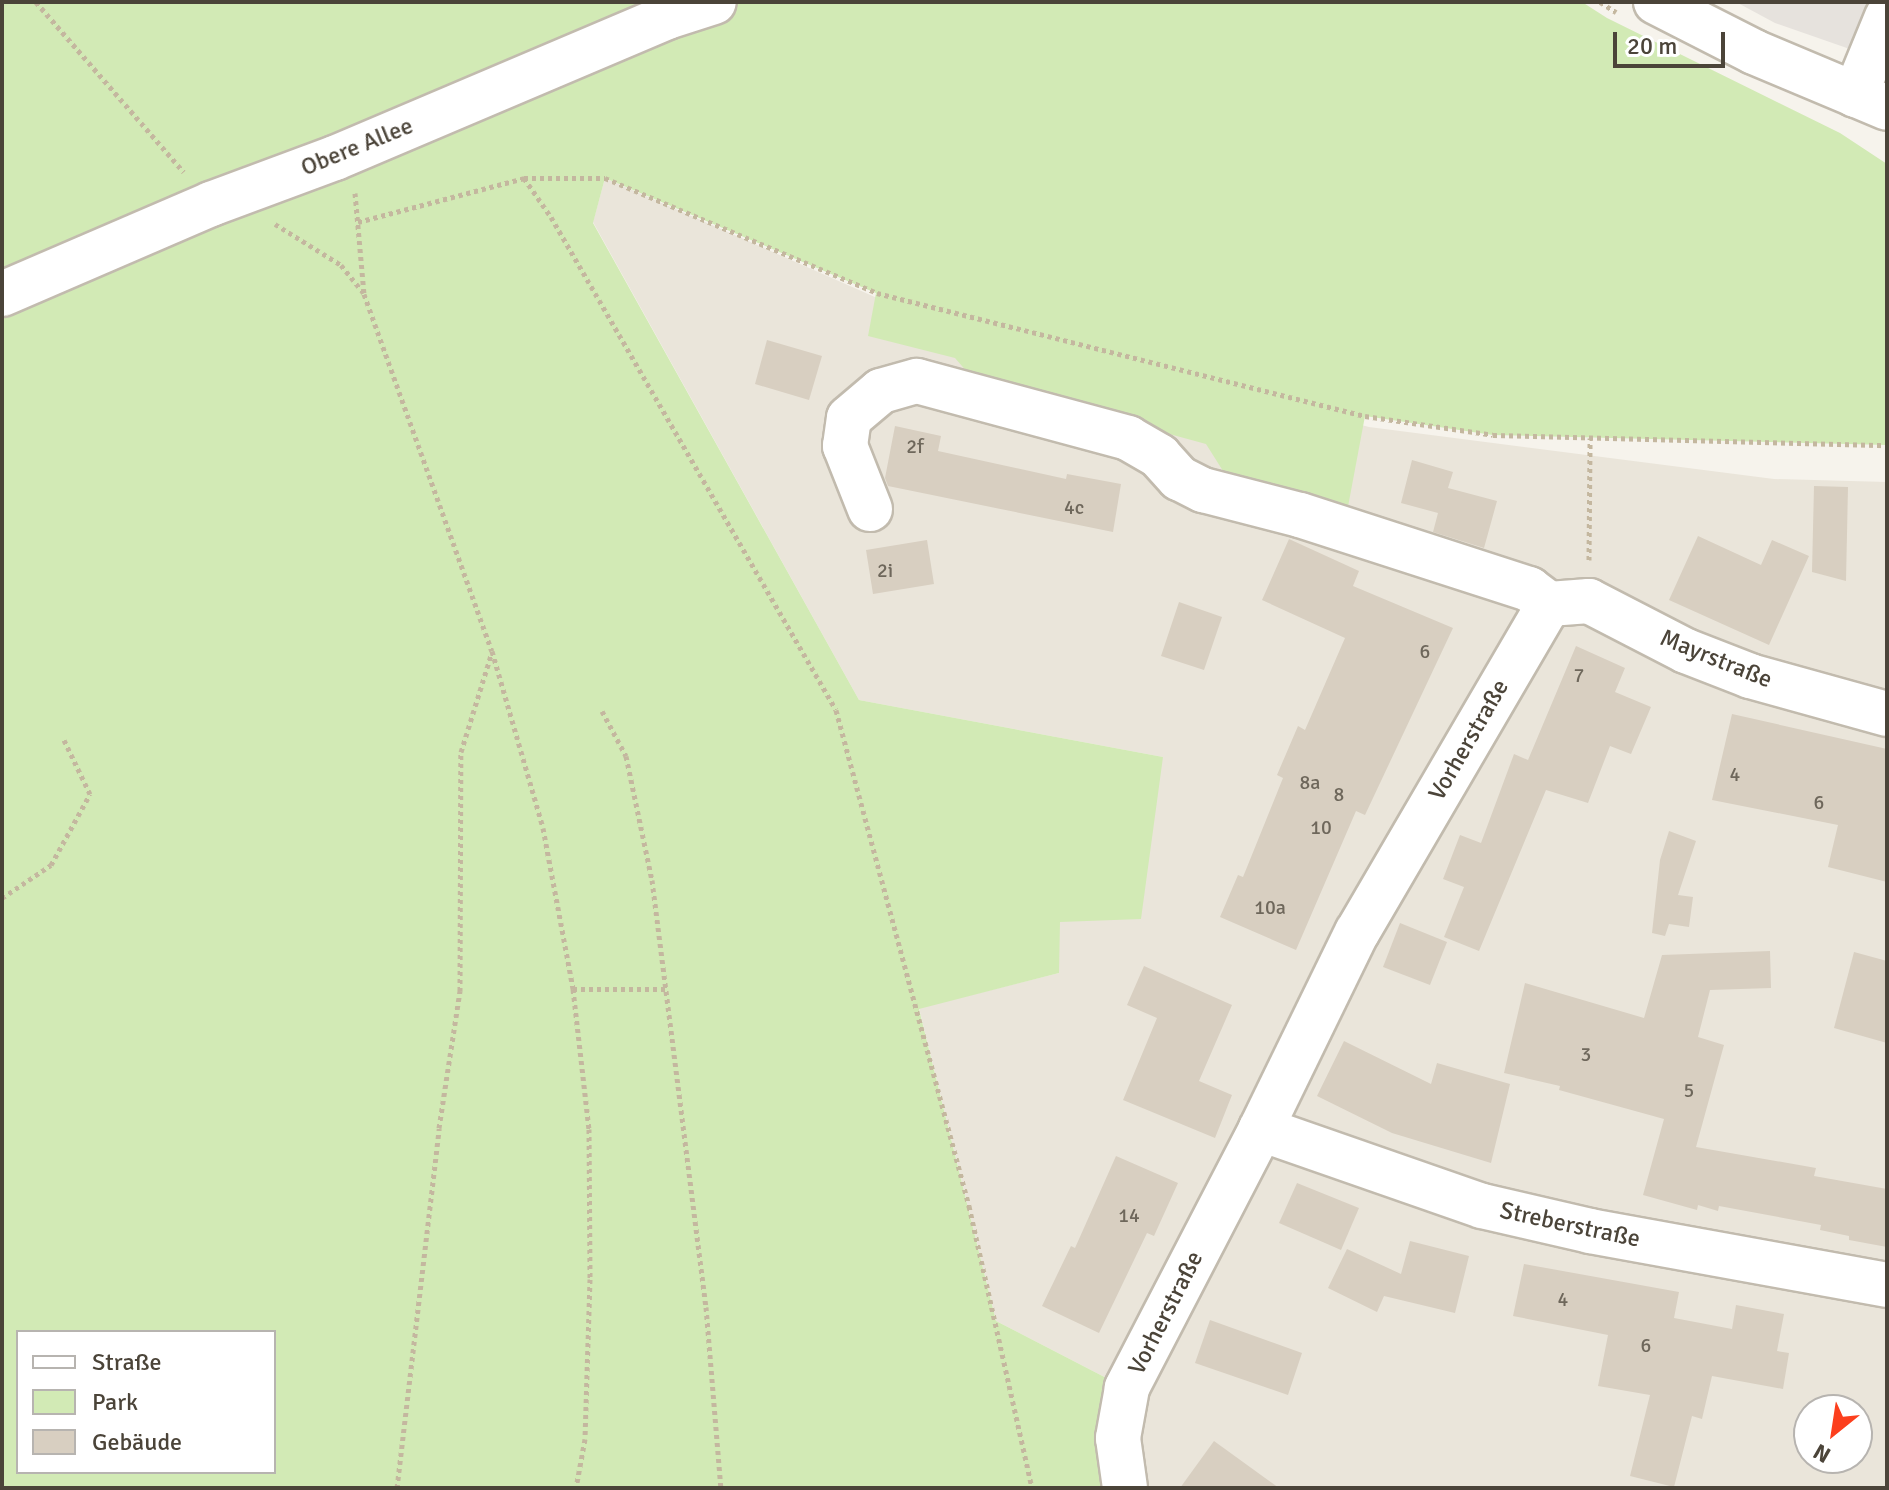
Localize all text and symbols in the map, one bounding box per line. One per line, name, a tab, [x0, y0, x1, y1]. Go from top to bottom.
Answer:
scale bar	[1617, 16, 1729, 66]
text: 20 m	[1627, 31, 1677, 61]
street label: Obere Allee	[297, 112, 417, 182]
house number: 2f	[906, 434, 924, 458]
house number: 4c	[1064, 495, 1084, 519]
house number: 2i	[877, 558, 893, 582]
street label: Mayrstraße	[1656, 624, 1776, 694]
house number: 6	[1420, 639, 1430, 663]
house number: 7	[1574, 663, 1584, 687]
street label: Vorherstraße	[1423, 675, 1515, 805]
house number: 4	[1730, 762, 1740, 786]
house number: 8a	[1300, 770, 1320, 794]
house number: 8	[1334, 782, 1344, 806]
house number: 6	[1814, 790, 1824, 814]
house number: 10	[1310, 815, 1332, 839]
house number: 10a	[1254, 895, 1286, 919]
house number: 3	[1581, 1042, 1591, 1066]
house number: 5	[1684, 1078, 1694, 1102]
street label: Streberstraße	[1497, 1196, 1643, 1254]
house number: 14	[1118, 1203, 1140, 1227]
street label: Vorherstraße	[1123, 1247, 1209, 1379]
house number: 4	[1558, 1287, 1568, 1311]
legend	[16, 1330, 276, 1474]
house number: 6	[1641, 1333, 1651, 1357]
text: Straße	[92, 1347, 162, 1377]
text: Park	[92, 1387, 138, 1417]
north arrow	[1793, 1394, 1873, 1474]
text: Gebäude	[92, 1427, 182, 1457]
text: N	[1808, 1438, 1835, 1469]

